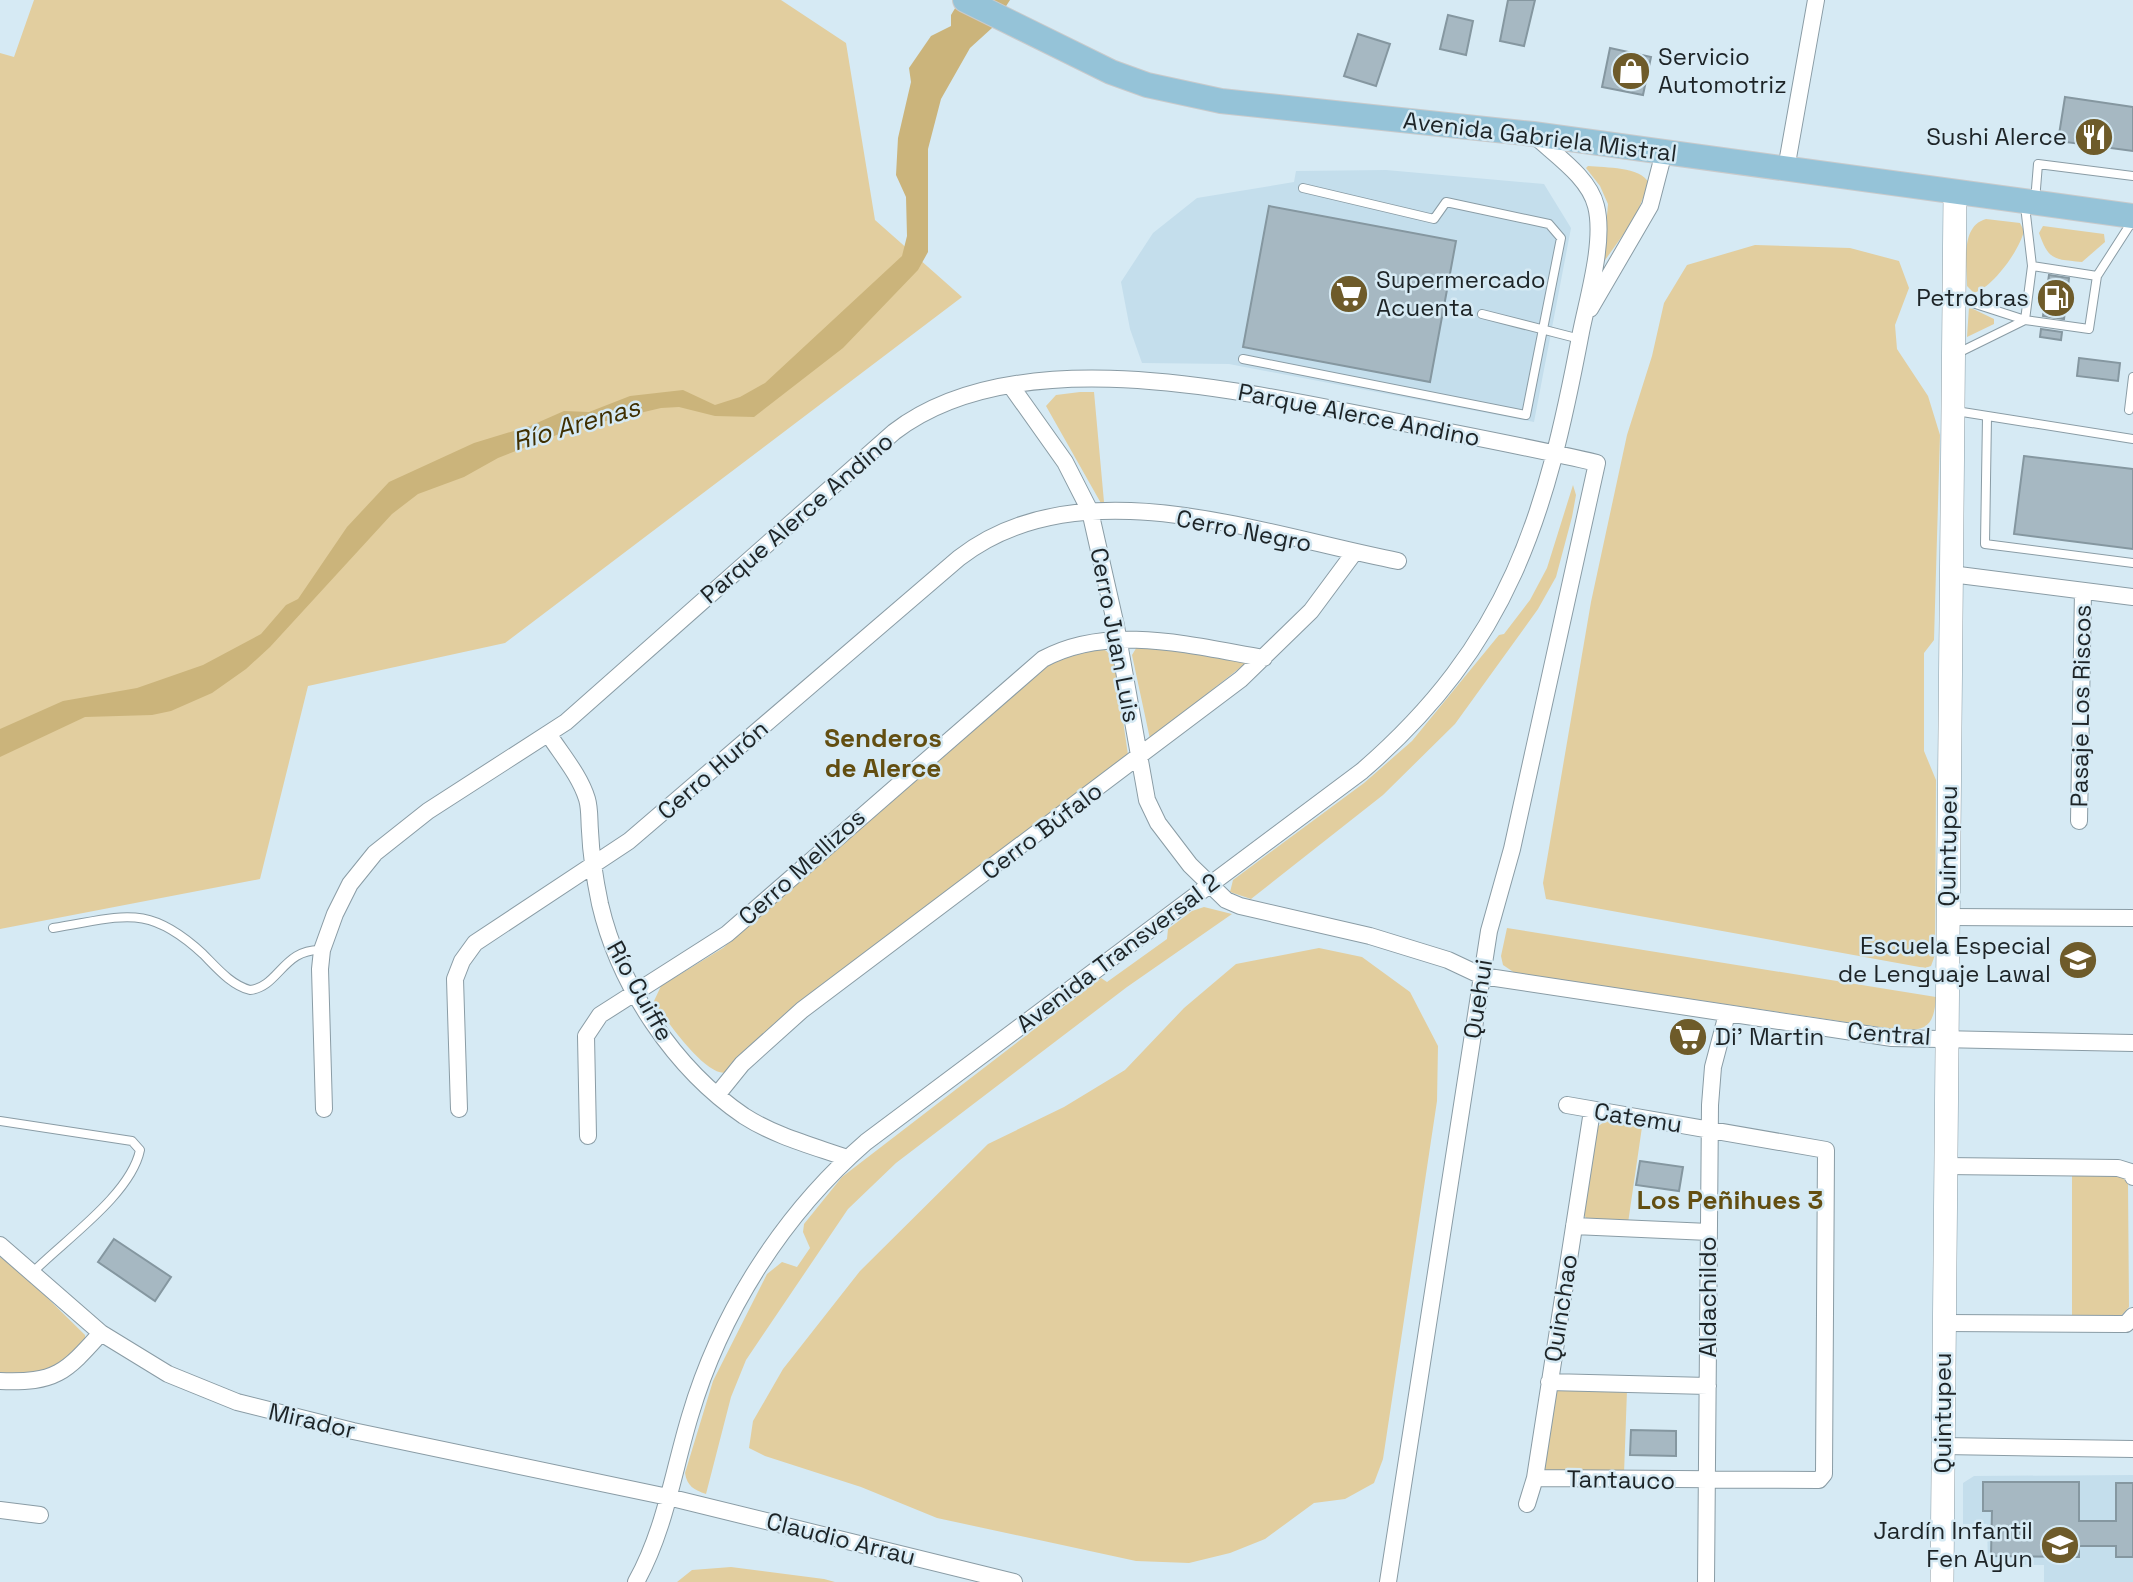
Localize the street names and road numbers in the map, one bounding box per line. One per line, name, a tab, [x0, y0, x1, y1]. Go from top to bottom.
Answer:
street label: Avenida Gabriela Mistral	[1401, 104, 1679, 169]
street label: Parque Alerce Andino	[1236, 376, 1483, 453]
street label: Parque Alerce Andino	[694, 425, 900, 610]
street label: Cerro Negro	[1174, 502, 1314, 559]
street label: Cerro Juan Luis	[1083, 545, 1148, 725]
street label: Pasaje Los Riscos	[2063, 604, 2098, 808]
street label: Cerro Hurón	[651, 713, 774, 826]
street label: Cerro Búfalo	[975, 775, 1108, 886]
street label: Quintupeu	[1931, 785, 1964, 907]
street label: Cerro Mellizos	[732, 801, 872, 932]
street label: Avenida Transversal 2	[1010, 866, 1226, 1039]
street label: Río Cuiffe	[600, 935, 681, 1046]
street label: Quehui	[1456, 957, 1499, 1041]
street label: Central	[1846, 1015, 1932, 1052]
street label: Catemu	[1592, 1095, 1684, 1140]
street label: Aldachildo	[1692, 1236, 1723, 1358]
street label: Quinchao	[1537, 1252, 1584, 1364]
street label: Quintupeu	[1927, 1352, 1958, 1474]
street label: Mirador	[266, 1396, 359, 1446]
street label: Tantauco	[1566, 1463, 1676, 1496]
street label: Claudio Arrau	[763, 1505, 919, 1572]

